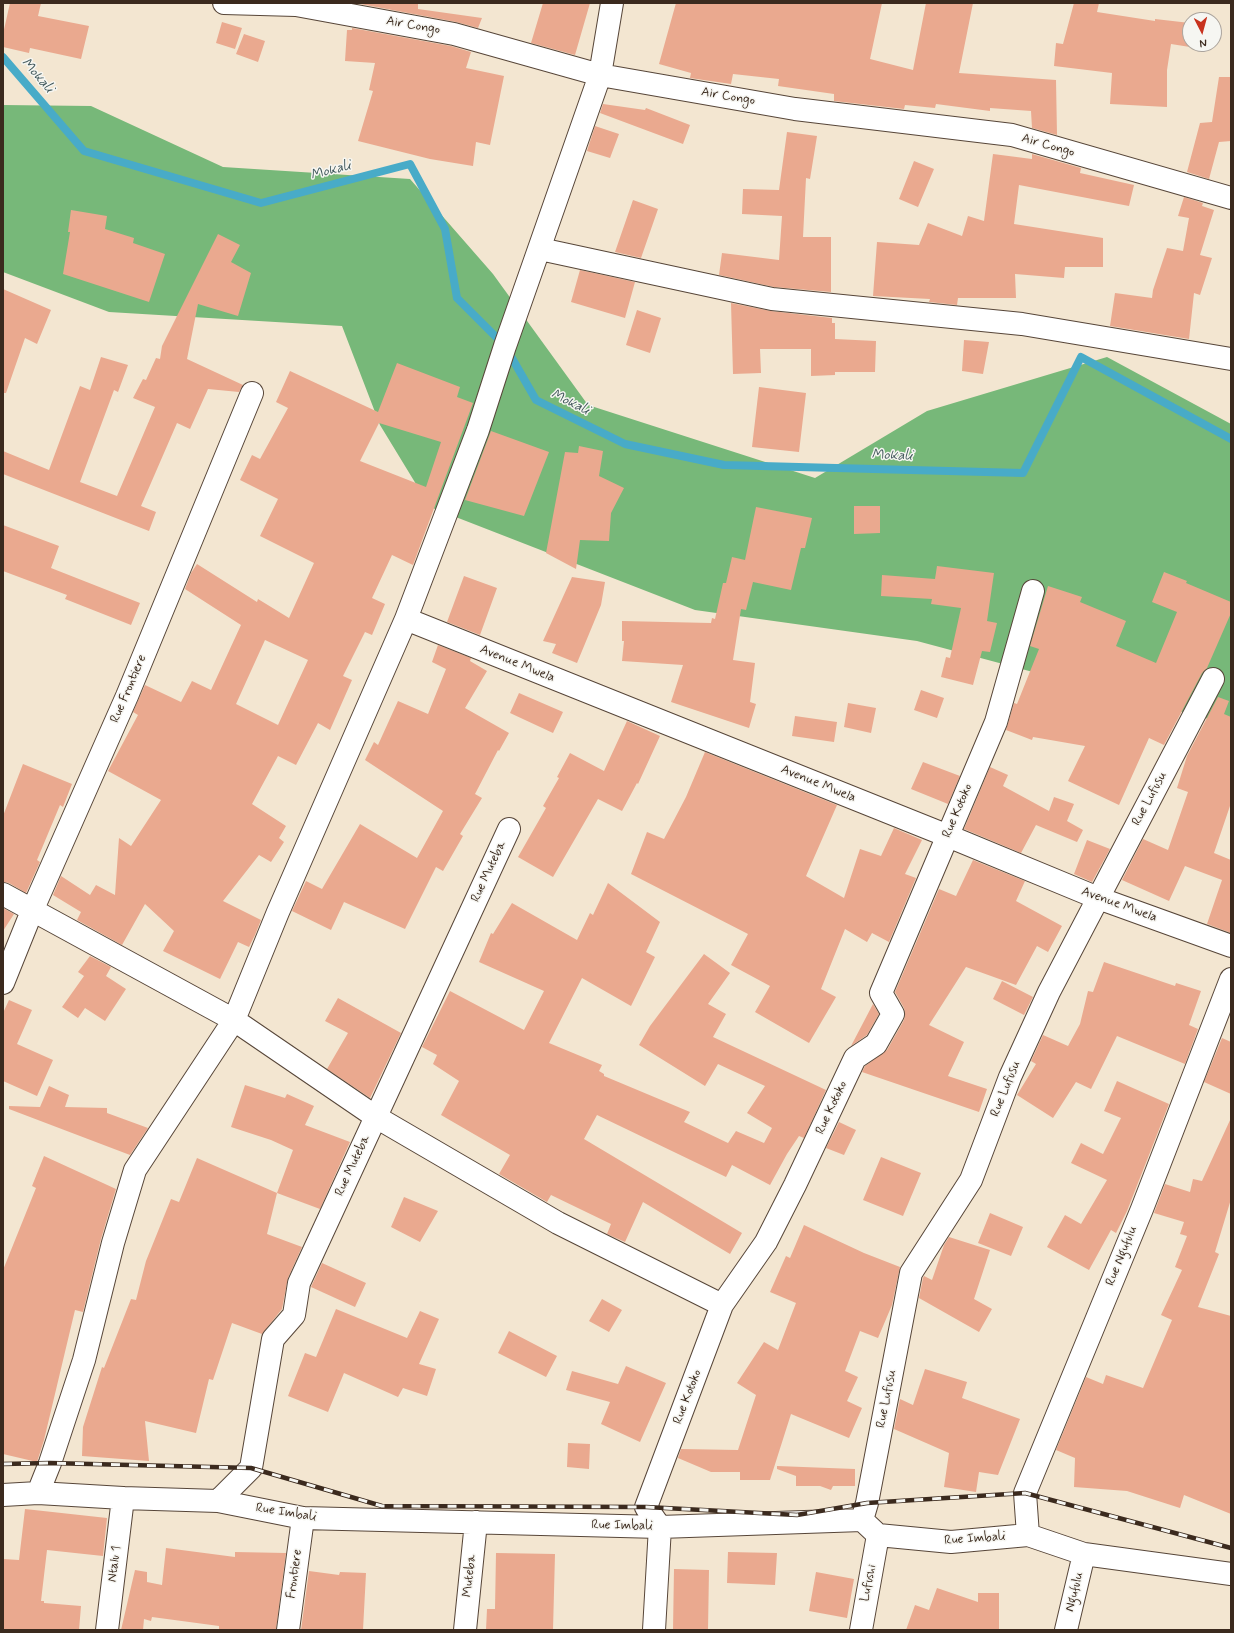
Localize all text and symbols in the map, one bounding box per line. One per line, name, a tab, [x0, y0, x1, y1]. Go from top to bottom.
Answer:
north arrow	[1182, 12, 1222, 52]
street label: Air Congo	[385, 14, 441, 38]
text: N	[1199, 36, 1208, 50]
water label: Mokali	[17, 55, 57, 97]
street label: Air Congo	[700, 85, 756, 109]
street label: Air Congo	[1020, 131, 1076, 161]
water label: Mokali	[309, 158, 353, 184]
water label: Mokali	[548, 386, 592, 420]
water label: Mokali	[871, 447, 913, 465]
street label: Avenue Mwela	[477, 642, 557, 686]
street label: Rue Frontiere	[108, 652, 150, 726]
street label: Avenue Mwela	[778, 762, 858, 806]
street label: Rue Lufusu	[1129, 769, 1171, 829]
street label: Rue Kotoko	[940, 782, 976, 840]
street label: Rue Muteba	[468, 839, 510, 905]
street label: Avenue Mwela	[1079, 884, 1159, 926]
street label: Rue Lufusu	[988, 1059, 1024, 1119]
street label: Rue Kotoko	[813, 1079, 851, 1137]
street label: Rue Muteba	[332, 1133, 374, 1199]
street label: Rue Ngufulu	[1103, 1224, 1141, 1288]
street label: Rue Kotoko	[670, 1367, 706, 1427]
street label: Rue Lufusu	[874, 1369, 900, 1429]
street label: Rue Imbali	[254, 1500, 318, 1526]
street label: Rue Imbali	[591, 1518, 653, 1534]
street label: Rue Imbali	[944, 1529, 1006, 1549]
street label: Ntalu 1	[105, 1545, 125, 1583]
street label: Frontiere	[284, 1548, 306, 1600]
street label: Muteba	[460, 1554, 480, 1598]
street label: Lufushi	[858, 1563, 880, 1603]
street label: Ngufulu	[1063, 1570, 1087, 1614]

